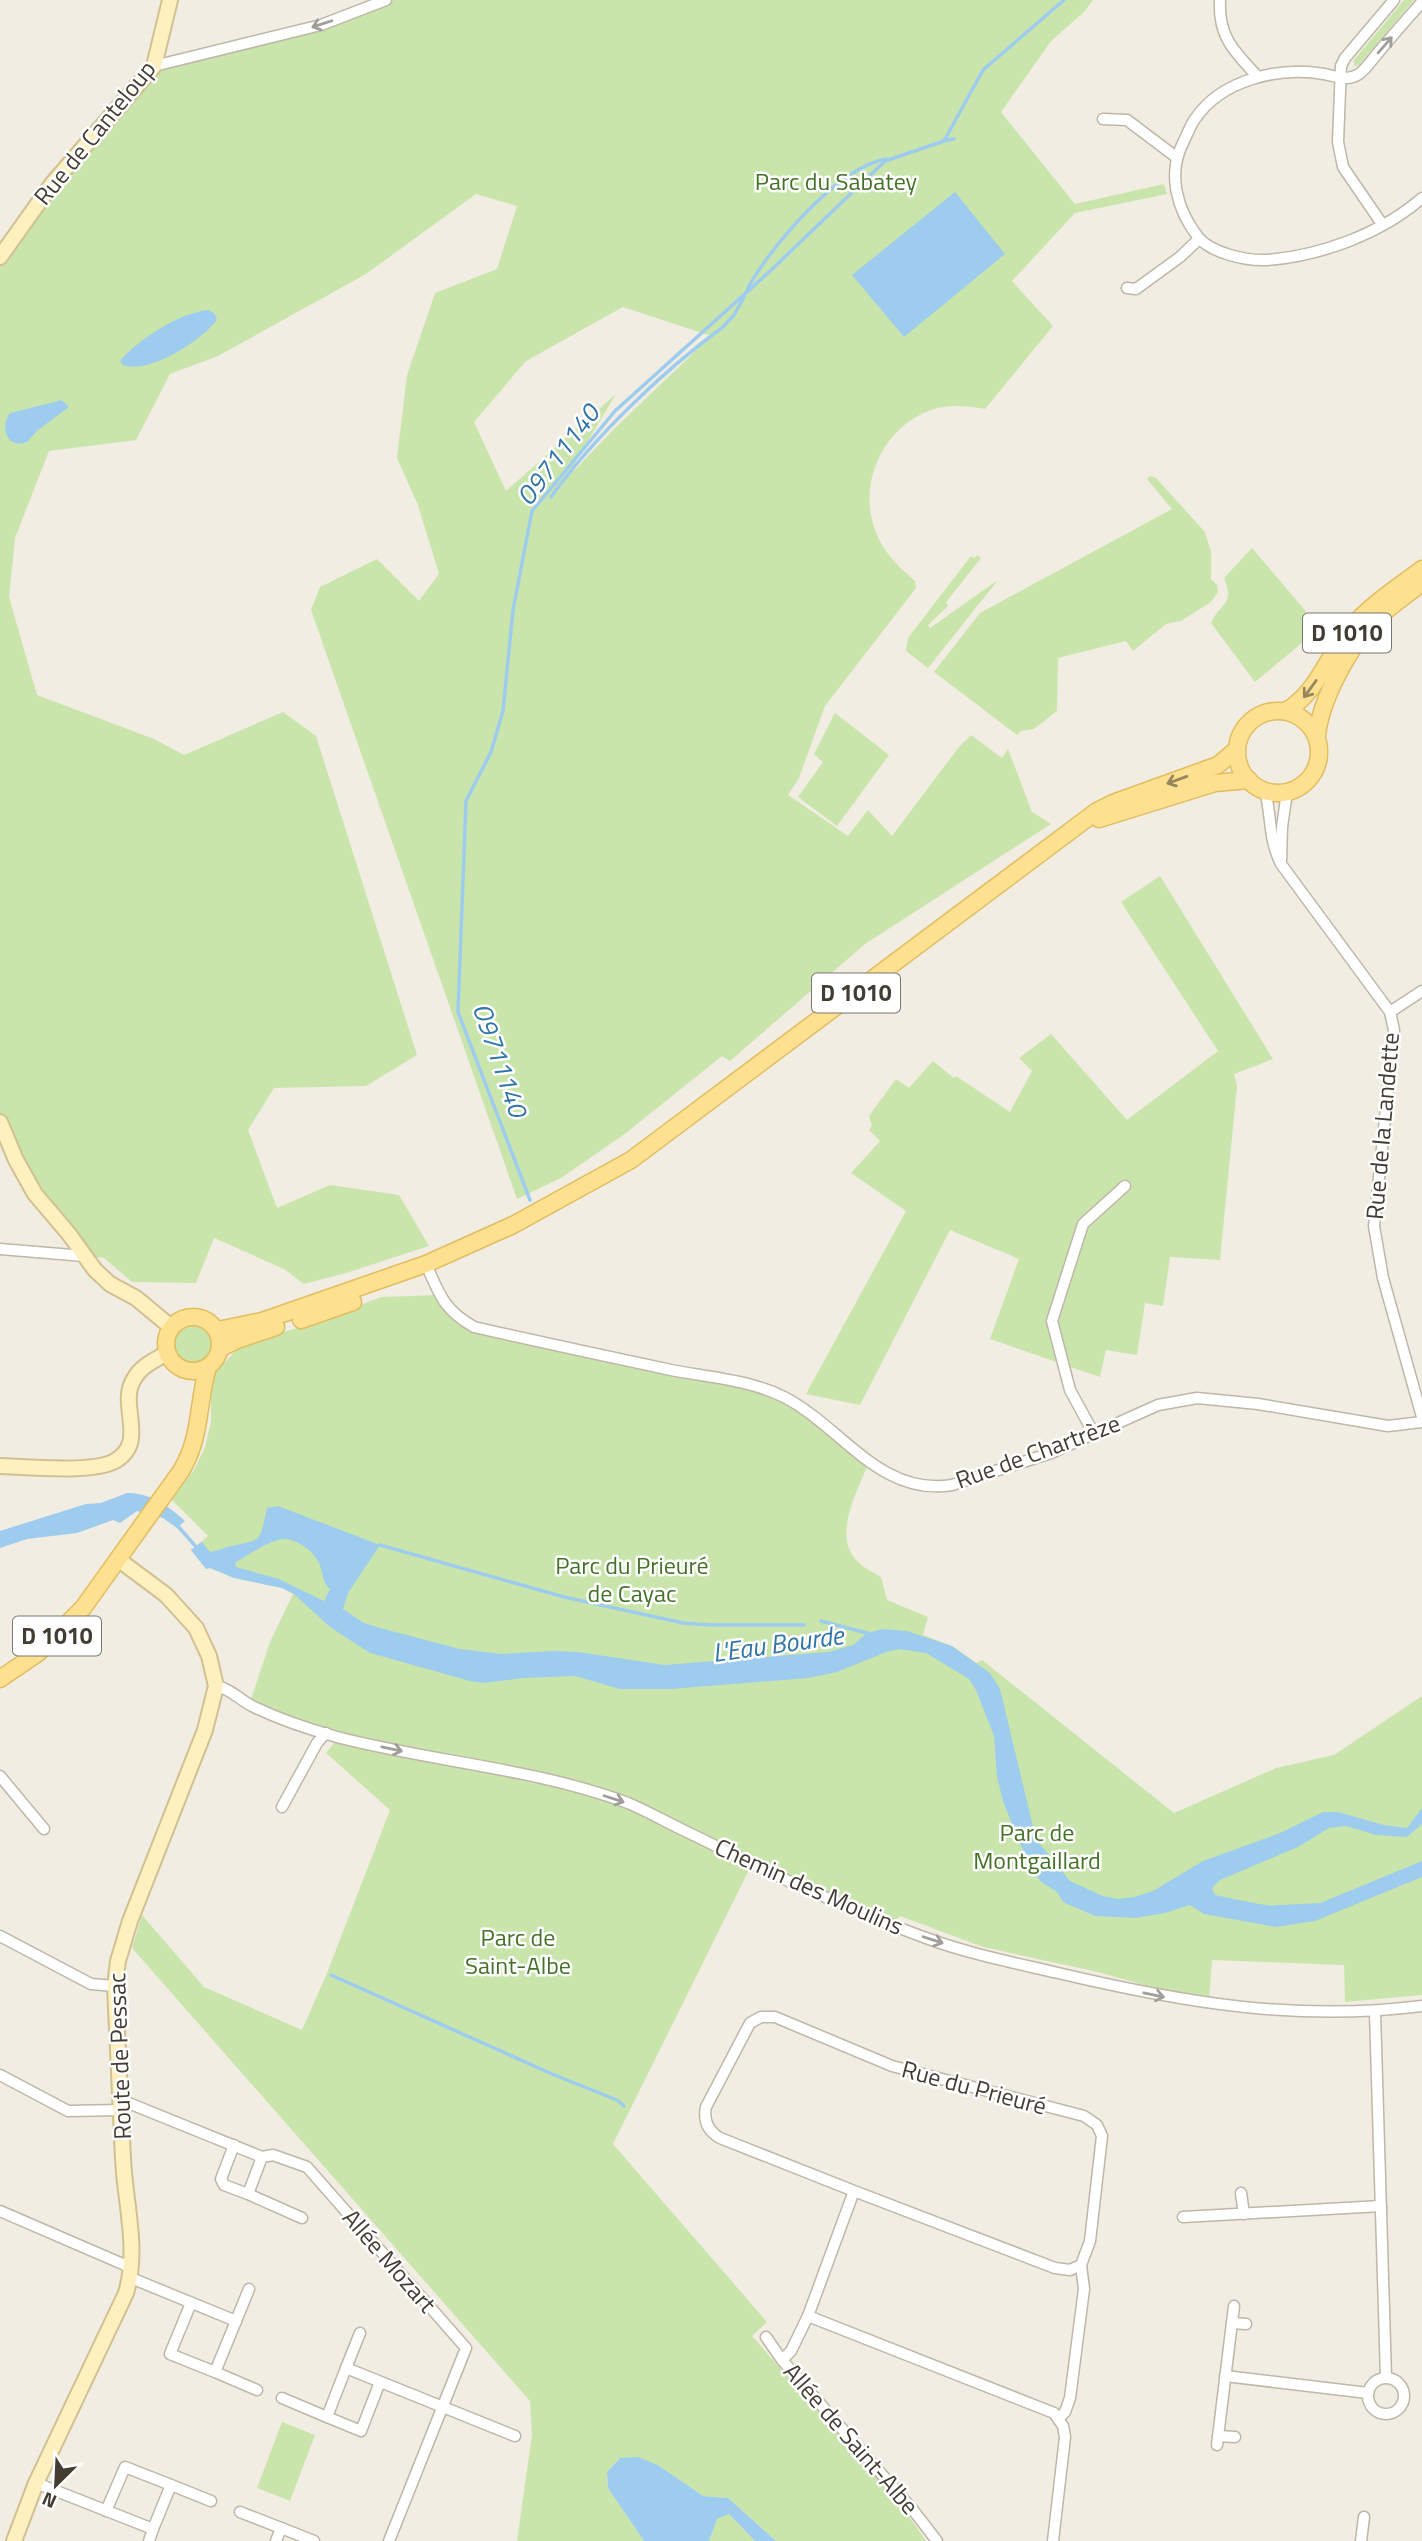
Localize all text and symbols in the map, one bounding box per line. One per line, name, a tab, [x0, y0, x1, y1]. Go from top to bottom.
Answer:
one-way arrow	[311, 18, 333, 31]
one-way arrow	[1377, 36, 1393, 54]
street label: Rue de Canteloup	[25, 52, 164, 212]
park label: Parc du Sabatey	[755, 163, 918, 199]
water label: O9711140	[506, 395, 610, 514]
road number: D 1010	[1303, 614, 1391, 652]
one-way arrow	[1303, 680, 1318, 699]
one-way arrow	[1167, 775, 1189, 787]
road number: D 1010	[812, 974, 900, 1012]
water label: O9711140	[463, 998, 539, 1123]
street label: Rue de la Landette	[1356, 1031, 1408, 1221]
street label: Rue de Chartrèze	[950, 1405, 1125, 1498]
park label: Parc du Prieuré de Cayac	[555, 1547, 709, 1611]
water label: L'Eau Bourde	[710, 1615, 848, 1672]
road number: D 1010	[13, 1616, 101, 1656]
one-way arrow	[380, 1742, 403, 1756]
one-way arrow	[602, 1794, 624, 1806]
park label: Parc de Montgaillard	[973, 1814, 1101, 1878]
street label: Chemin des Moulins	[709, 1828, 910, 1944]
park label: Parc de Saint-Albe	[465, 1919, 571, 1983]
one-way arrow	[922, 1935, 944, 1947]
street label: Route de Pessac	[98, 1972, 140, 2140]
one-way arrow	[1142, 1988, 1165, 2002]
street label: Rue du Prieuré	[898, 2050, 1051, 2124]
street label: Allée Mozart	[334, 2201, 445, 2321]
street label: Allée de Saint-Albe	[776, 2355, 928, 2522]
north arrow	[21, 2450, 91, 2520]
text: N	[37, 2485, 61, 2517]

